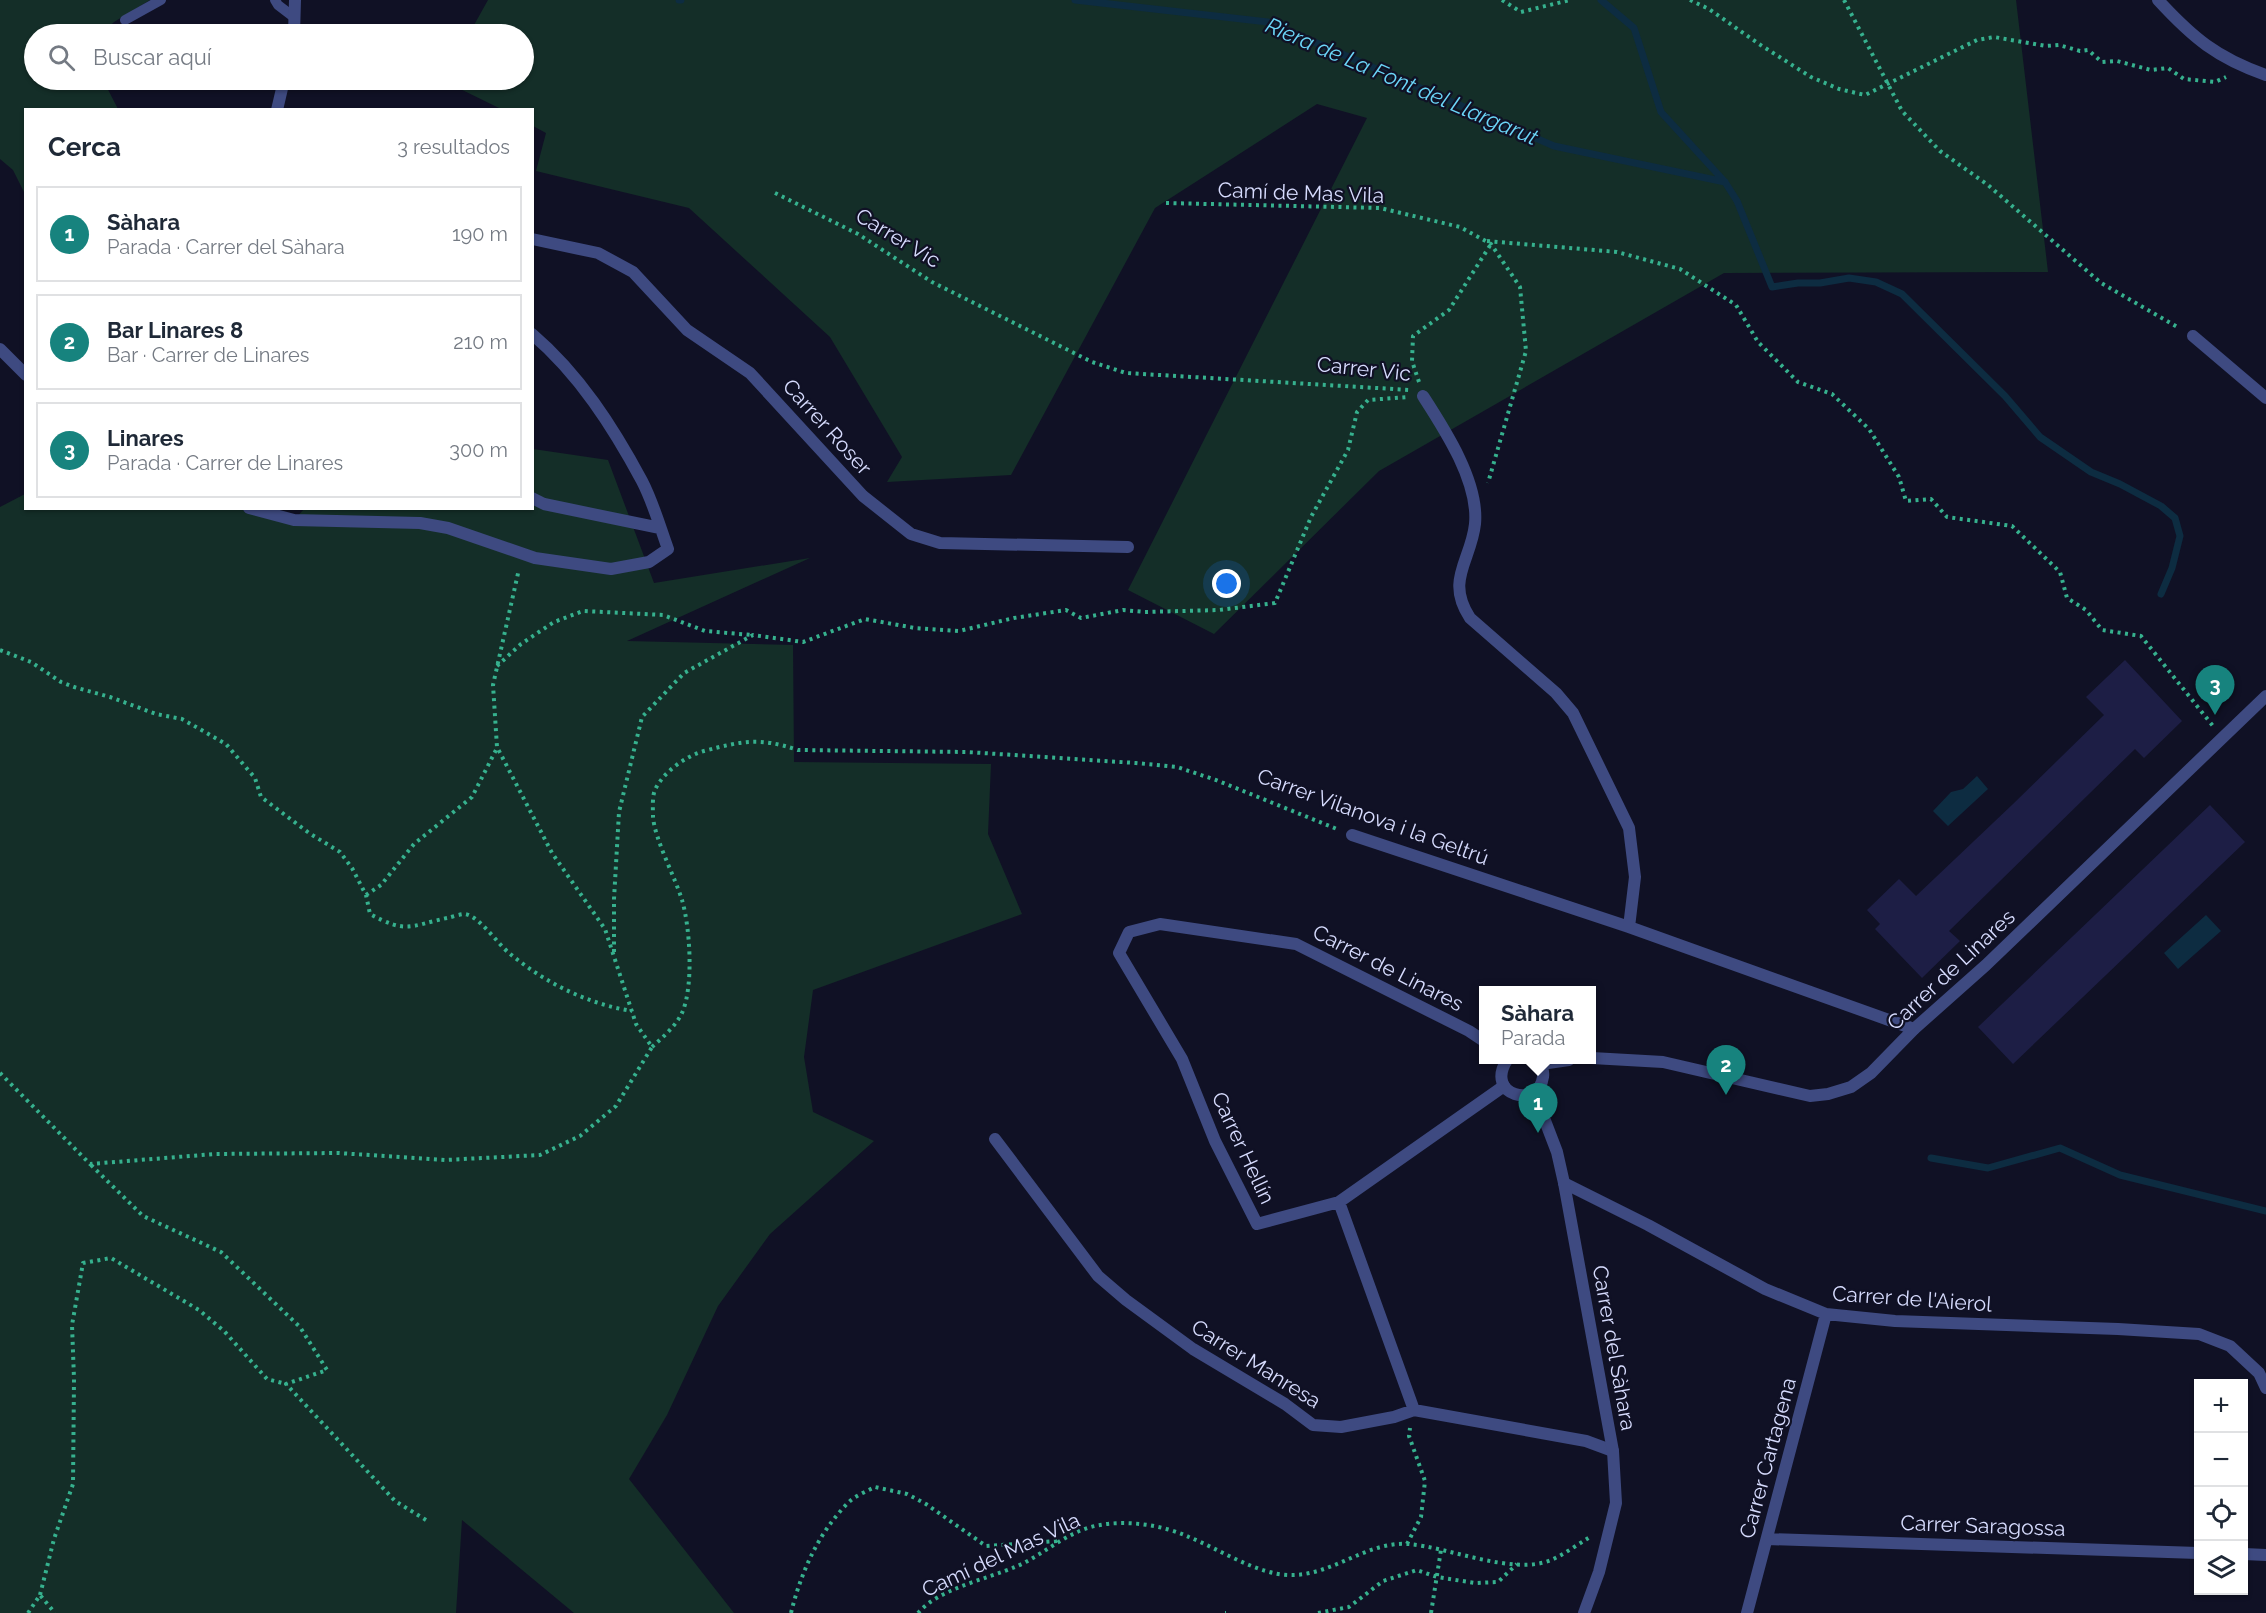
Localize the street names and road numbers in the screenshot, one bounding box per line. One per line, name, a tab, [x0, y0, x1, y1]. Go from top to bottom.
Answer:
street label: Camí de Mas Vila	[1217, 177, 1385, 208]
street label: Carrer Vic	[851, 203, 945, 273]
street label: Carrer Vic	[1316, 351, 1412, 386]
street label: Carrer Roser	[778, 374, 877, 480]
street label: Carrer Vilanova i la Geltrú	[1254, 763, 1492, 870]
street label: Carrer de Linares	[1882, 904, 2020, 1035]
street label: Carrer de Linares	[1309, 919, 1468, 1016]
street label: Carrer Hellín	[1207, 1088, 1280, 1208]
street label: Carrer del Sàhara	[1588, 1263, 1641, 1432]
street label: Carrer de l'Aierol	[1831, 1280, 1993, 1317]
street label: Carrer Manresa	[1187, 1314, 1326, 1413]
street label: Carrer Cartagena	[1734, 1375, 1801, 1541]
street label: Camí del Mas Vila	[918, 1507, 1084, 1602]
street label: Carrer Saragossa	[1900, 1510, 2066, 1541]

